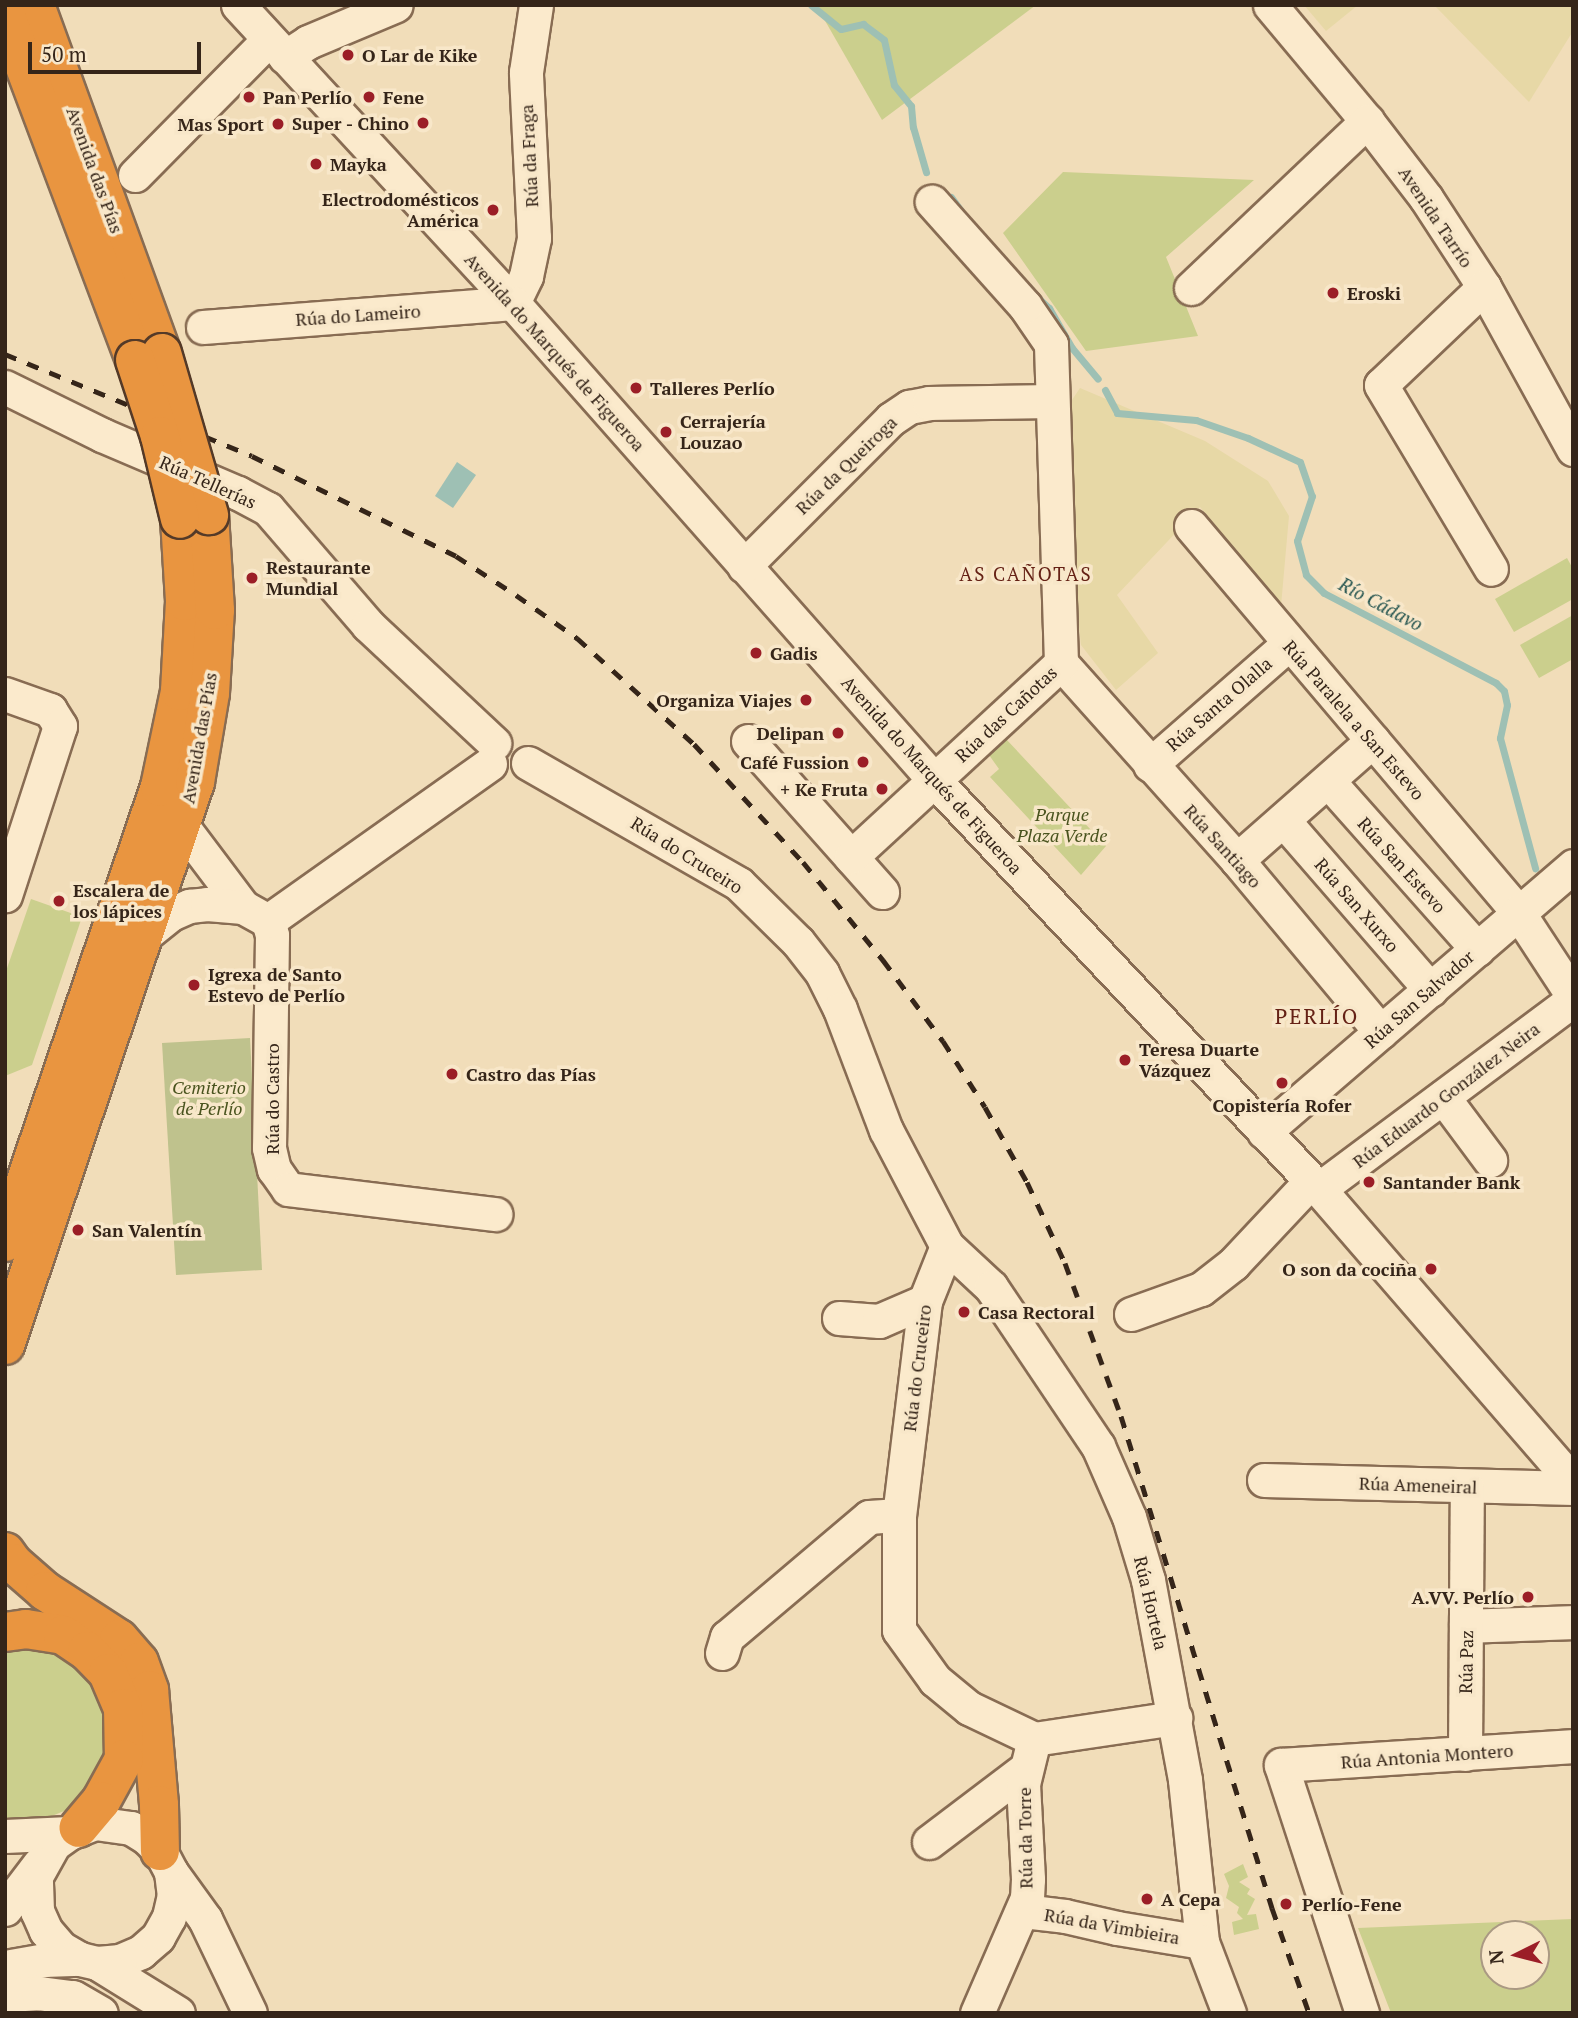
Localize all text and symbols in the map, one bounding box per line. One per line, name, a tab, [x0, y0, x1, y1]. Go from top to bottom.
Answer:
scale bar	[32, 28, 205, 72]
text: 50 m	[41, 40, 87, 68]
place label: O Lar de Kike	[362, 44, 478, 66]
marker: O Lar de Kike	[340, 47, 356, 63]
place label: Pan Perlío	[263, 86, 352, 108]
place label: Fene	[383, 86, 424, 108]
marker: Pan Perlío	[241, 89, 257, 105]
marker: Fene	[361, 89, 377, 105]
street label: Avenida das Pías	[62, 104, 128, 236]
street label: Rúa da Fraga	[516, 104, 542, 208]
place label: Super - Chino	[291, 112, 409, 134]
place label: Mas Sport	[178, 113, 264, 135]
marker: Super - Chino	[415, 115, 431, 131]
marker: Mas Sport	[270, 116, 286, 132]
place label: Mayka	[330, 153, 387, 175]
marker: Mayka	[308, 156, 324, 172]
street label: Avenida Tarrío	[1394, 162, 1478, 272]
place label: Electrodomésticos América	[322, 189, 479, 232]
marker: Electrodomésticos América	[485, 202, 501, 218]
street label: Avenida do Marqués de Figueroa	[460, 248, 650, 456]
place label: Eroski	[1347, 282, 1401, 304]
marker: Eroski	[1325, 285, 1341, 301]
street label: Rúa do Lameiro	[295, 300, 421, 330]
place label: Talleres Perlío	[650, 377, 775, 399]
marker: Talleres Perlío	[628, 380, 644, 396]
place label: Cerrajería Louzao	[680, 411, 766, 453]
street label: Rúa da Queiroga	[791, 411, 901, 519]
marker: Cerrajería Louzao	[658, 424, 674, 440]
street label: Rúa Tellerías	[156, 451, 260, 513]
place label: Restaurante Mundial	[266, 557, 371, 600]
district label: AS CAÑOTAS	[961, 563, 1091, 585]
marker: Restaurante Mundial	[244, 570, 260, 586]
water label: Río Cádavo	[1335, 572, 1427, 636]
street label: Rúa Paralela a San Estevo	[1279, 636, 1429, 804]
place label: Gadis	[770, 642, 818, 664]
marker: Gadis	[748, 645, 764, 661]
street label: Rúa Santa Olalla	[1162, 652, 1276, 756]
street label: Rúa das Cañotas	[951, 661, 1061, 767]
street label: Avenida das Pías	[177, 671, 221, 805]
street label: Avenida do Marqués de Figueroa	[837, 671, 1027, 879]
place label: Organiza Viajes	[656, 689, 792, 711]
marker: Organiza Viajes	[798, 692, 814, 708]
place label: Delipan	[757, 722, 824, 744]
marker: Delipan	[830, 725, 846, 741]
place label: Café Fussion	[740, 751, 849, 773]
marker: Café Fussion	[855, 754, 871, 770]
place label: + Ke Fruta	[780, 778, 868, 800]
marker: + Ke Fruta	[874, 781, 890, 797]
street label: Rúa Santiago	[1180, 800, 1266, 892]
park label: Parque Plaza Verde	[1016, 804, 1108, 846]
street label: Rúa do Cruceiro	[627, 812, 747, 898]
street label: Rúa San Estevo	[1353, 813, 1451, 917]
street label: Rúa San Xurxo	[1310, 854, 1404, 956]
place label: Escalera de los lápices	[73, 880, 169, 922]
marker: Escalera de los lápices	[51, 893, 67, 909]
street label: Rúa San Salvador	[1360, 945, 1478, 1053]
place label: Igrexa de Santo Estevo de Perlío	[208, 964, 345, 1006]
marker: Igrexa de Santo Estevo de Perlío	[186, 977, 202, 993]
district label: PERLÍO	[1275, 1003, 1359, 1029]
street label: Rúa Eduardo González Neira	[1348, 1018, 1544, 1172]
place label: Teresa Duarte Vázquez	[1139, 1039, 1259, 1082]
street label: Rúa do Castro	[261, 1043, 283, 1155]
marker: Teresa Duarte Vázquez	[1117, 1052, 1133, 1068]
place label: Castro das Pías	[466, 1063, 596, 1085]
marker: Castro das Pías	[444, 1066, 460, 1082]
marker: Copistería Rofer	[1274, 1075, 1290, 1091]
park label: Cemiterio de Perlío	[172, 1077, 246, 1120]
place label: Copistería Rofer	[1212, 1094, 1352, 1116]
place label: Santander Bank	[1383, 1171, 1520, 1193]
marker: Santander Bank	[1361, 1174, 1377, 1190]
place label: San Valentín	[92, 1219, 202, 1241]
marker: San Valentín	[70, 1222, 86, 1238]
place label: O son da cociña	[1282, 1258, 1417, 1280]
marker: O son da cociña	[1423, 1261, 1439, 1277]
place label: Casa Rectoral	[978, 1301, 1095, 1323]
street label: Rúa do Cruceiro	[898, 1303, 936, 1433]
marker: Casa Rectoral	[956, 1304, 972, 1320]
street label: Rúa Ameneiral	[1358, 1472, 1478, 1498]
street label: Rúa Hortela	[1130, 1554, 1172, 1652]
place label: A.VV. Perlío	[1411, 1586, 1514, 1608]
marker: A.VV. Perlío	[1520, 1589, 1536, 1605]
street label: Rúa Paz	[1455, 1630, 1477, 1694]
street label: Rúa Antonia Montero	[1340, 1739, 1514, 1773]
street label: Rúa da Torre	[1013, 1787, 1037, 1889]
place label: A Cepa	[1161, 1888, 1221, 1910]
marker: A Cepa	[1139, 1891, 1155, 1907]
place label: Perlío-Fene	[1302, 1893, 1402, 1915]
marker: Perlío-Fene	[1276, 1894, 1296, 1914]
street label: Rúa da Vimbieira	[1042, 1903, 1182, 1949]
north arrow	[1480, 1920, 1550, 1990]
text: N	[1482, 1949, 1509, 1966]

